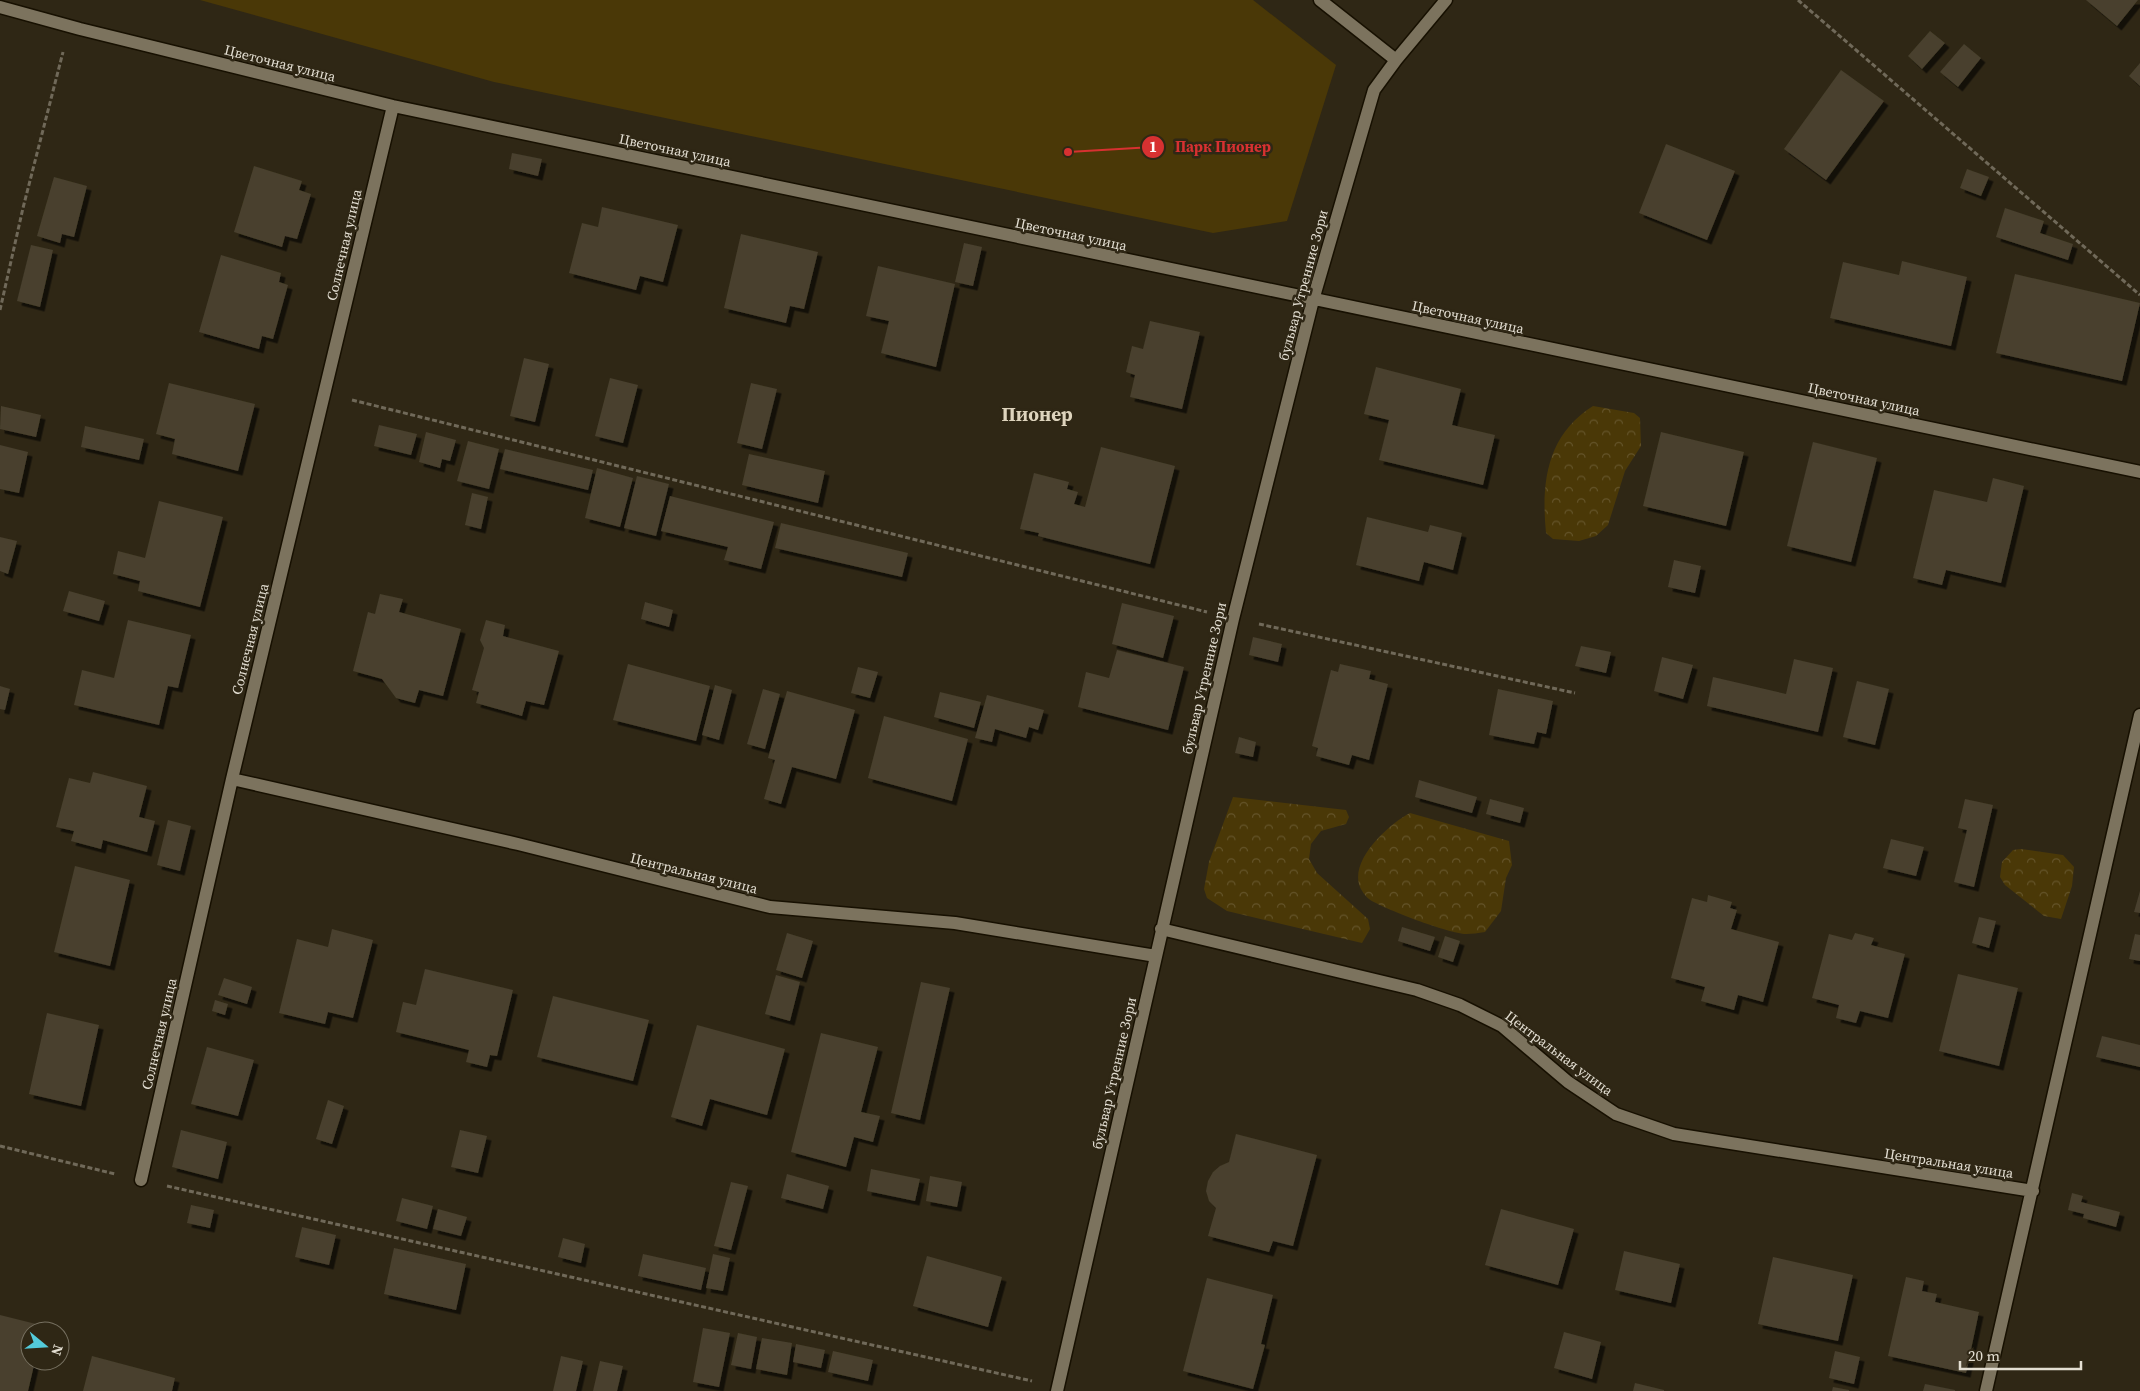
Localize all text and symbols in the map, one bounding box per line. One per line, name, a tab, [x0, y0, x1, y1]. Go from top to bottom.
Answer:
street label: Цветочная улица	[222, 40, 339, 87]
street label: Цветочная улица	[617, 128, 734, 172]
callout: Парк Пионер	[1140, 132, 1281, 162]
text: 1	[1149, 136, 1157, 157]
text: Парк Пионер	[1175, 136, 1271, 157]
street label: Солнечная улица	[321, 186, 367, 303]
street label: бульвар Утренние Зори	[1273, 207, 1333, 363]
street label: Цветочная улица	[1013, 212, 1130, 256]
street label: Цветочная улица	[1410, 295, 1527, 339]
street label: Цветочная улица	[1806, 377, 1923, 421]
district label: Пионер	[1002, 401, 1073, 427]
street label: Солнечная улица	[227, 580, 274, 697]
street label: бульвар Утренние Зори	[1177, 600, 1231, 756]
street label: Центральная улица	[628, 848, 761, 899]
street label: Солнечная улица	[136, 975, 182, 1092]
street label: бульвар Утренние Зори	[1087, 995, 1141, 1151]
street label: Центральная улица	[1501, 1006, 1618, 1101]
street label: Центральная улица	[1883, 1143, 2016, 1183]
north arrow	[20, 1321, 70, 1371]
scale bar	[1960, 1338, 2081, 1370]
text: N	[46, 1342, 68, 1358]
text: 20 m	[1968, 1345, 2000, 1366]

